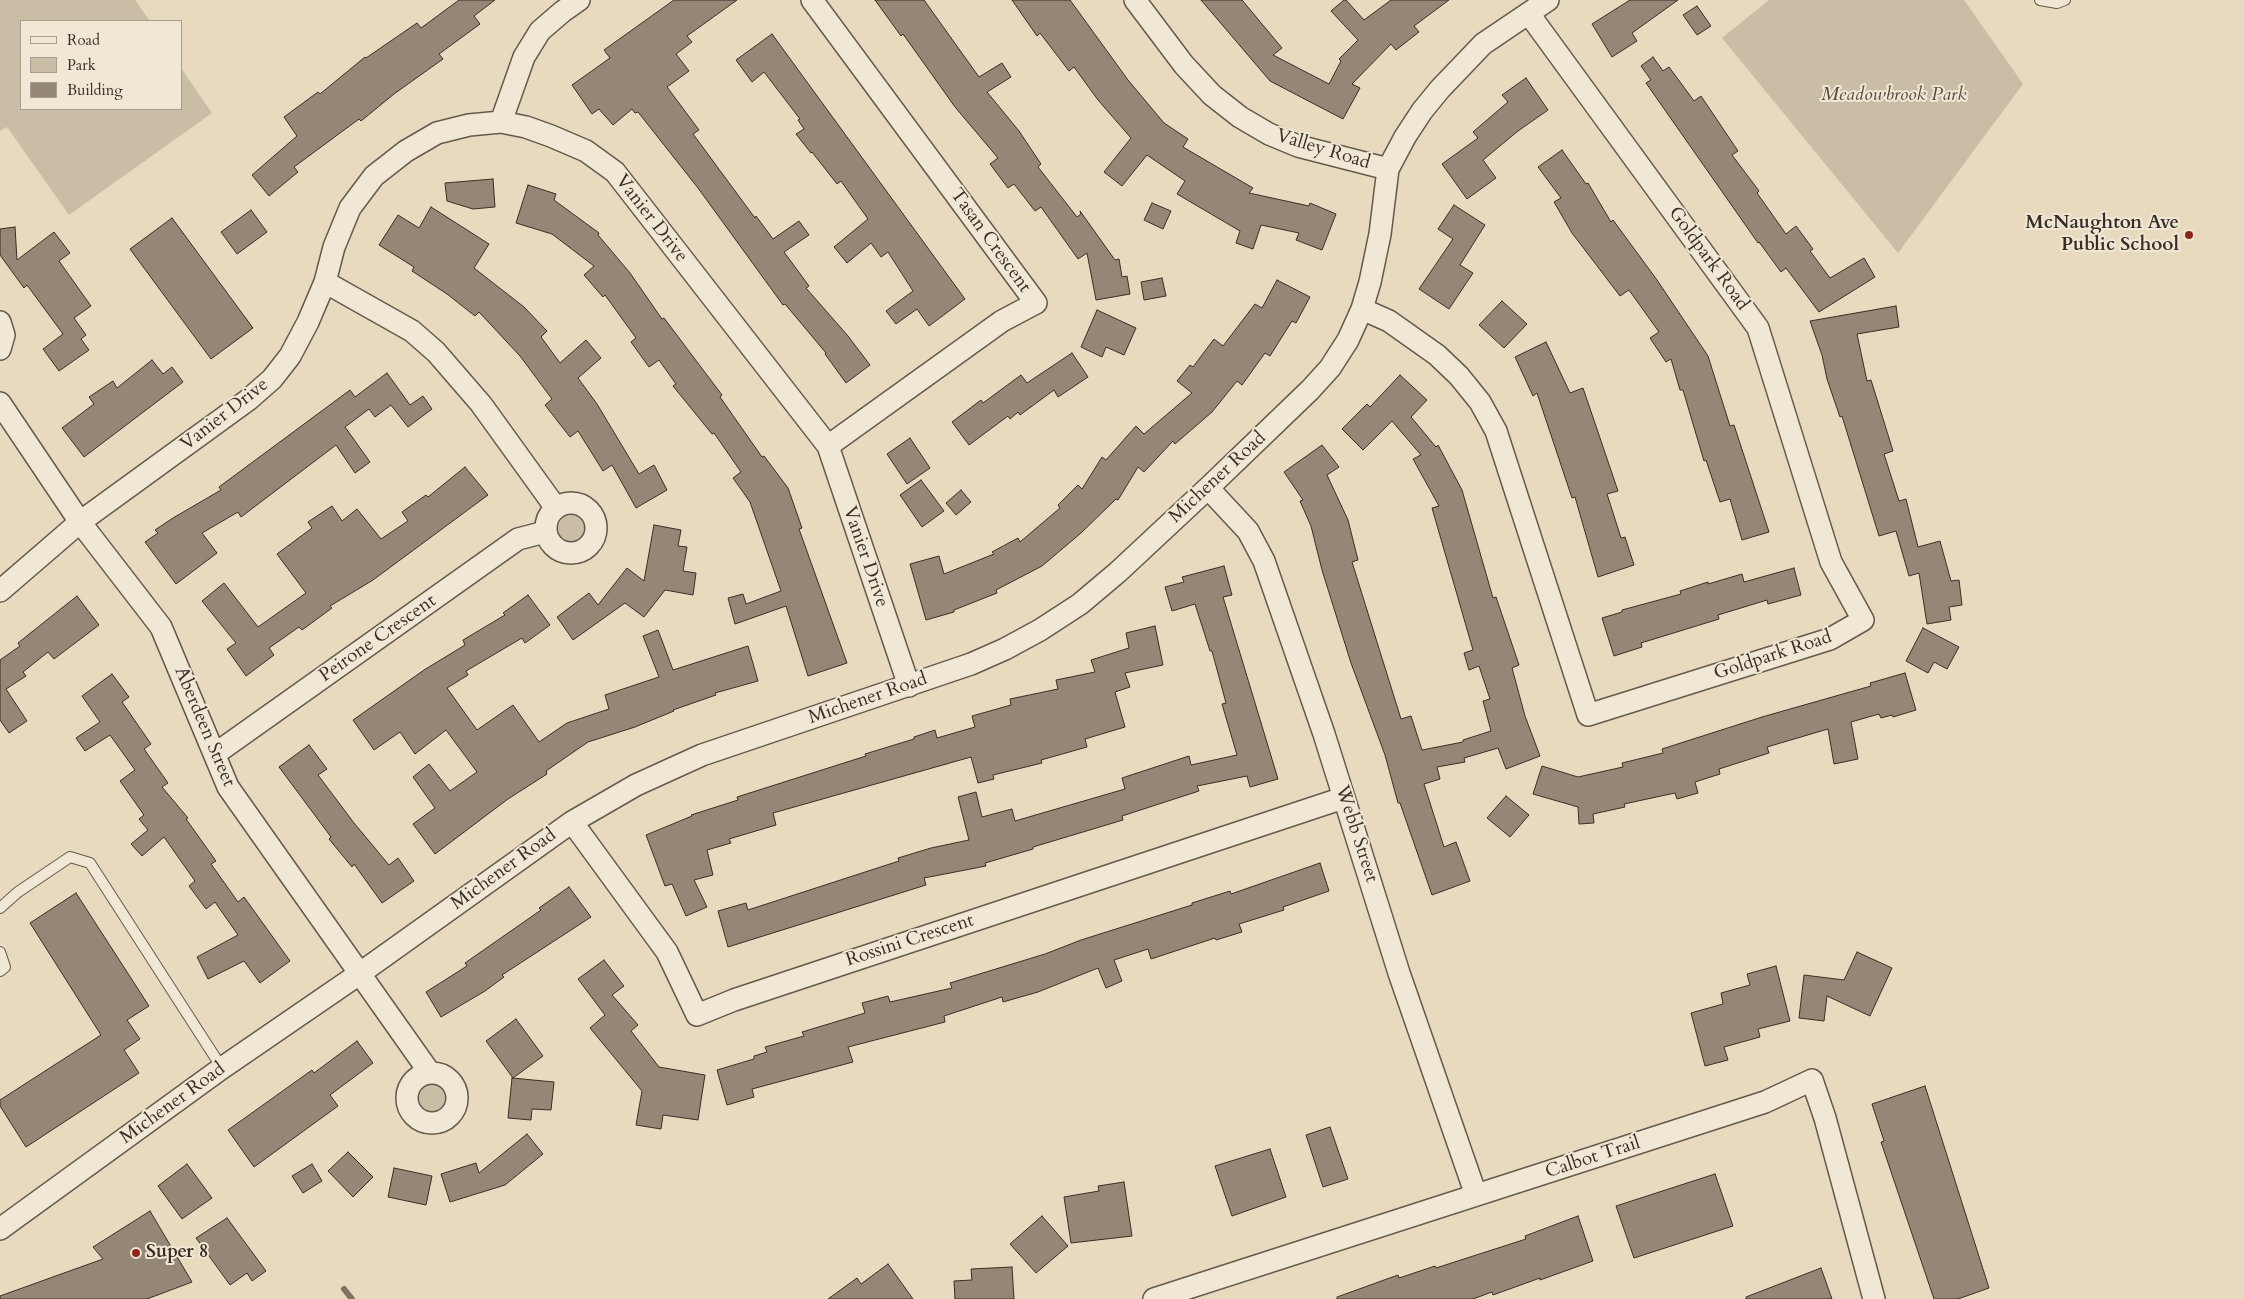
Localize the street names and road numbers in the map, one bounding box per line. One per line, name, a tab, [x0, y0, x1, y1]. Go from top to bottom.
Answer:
street label: Valley Road	[1273, 125, 1373, 175]
street label: Vanier Drive	[610, 171, 692, 267]
street label: Tasan Crescent	[945, 184, 1035, 298]
street label: Goldpark Road	[1663, 203, 1753, 315]
street label: Vanier Drive	[177, 374, 273, 456]
street label: Michener Road	[1165, 427, 1271, 529]
street label: Vanier Drive	[837, 504, 893, 610]
street label: Peirone Crescent	[315, 590, 441, 688]
street label: Goldpark Road	[1711, 626, 1835, 686]
street label: Aberdeen Street	[168, 664, 240, 790]
street label: Michener Road	[806, 668, 930, 730]
street label: Webb Street	[1330, 783, 1382, 885]
street label: Michener Road	[447, 824, 561, 916]
street label: Rossini Crescent	[843, 910, 977, 972]
street label: Michener Road	[116, 1058, 230, 1150]
street label: Calbot Trail	[1543, 1132, 1643, 1184]

